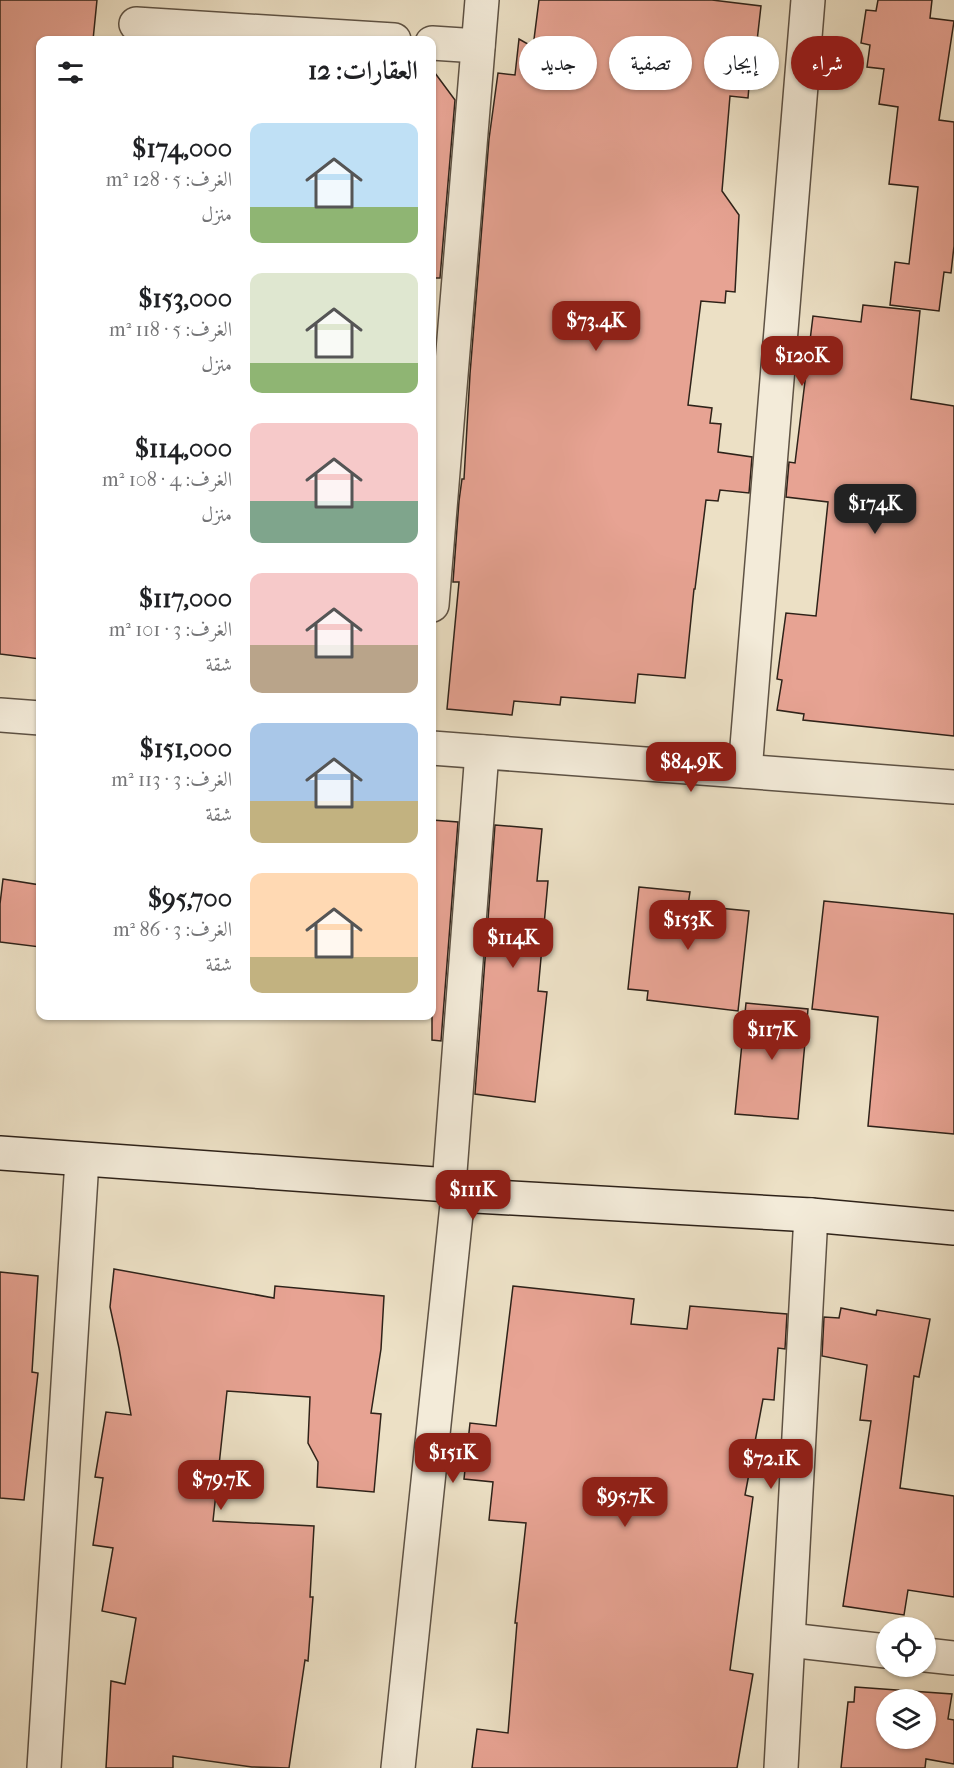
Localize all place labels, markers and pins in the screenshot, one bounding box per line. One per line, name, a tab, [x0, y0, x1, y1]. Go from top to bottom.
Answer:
pin: $73.4K	[547, 301, 645, 352]
pin: $120K	[760, 336, 844, 387]
pin: $174K	[833, 484, 917, 535]
pin: $84.9K	[642, 742, 740, 793]
pin: $153K	[646, 900, 730, 951]
pin: $114K	[471, 918, 555, 969]
pin: $117K	[730, 1010, 814, 1061]
pin: $111K	[431, 1170, 515, 1221]
pin: $151K	[411, 1433, 495, 1484]
pin: $72.1K	[722, 1439, 820, 1490]
pin: $79.7K	[172, 1460, 270, 1511]
pin: $95.7K	[576, 1477, 674, 1528]

